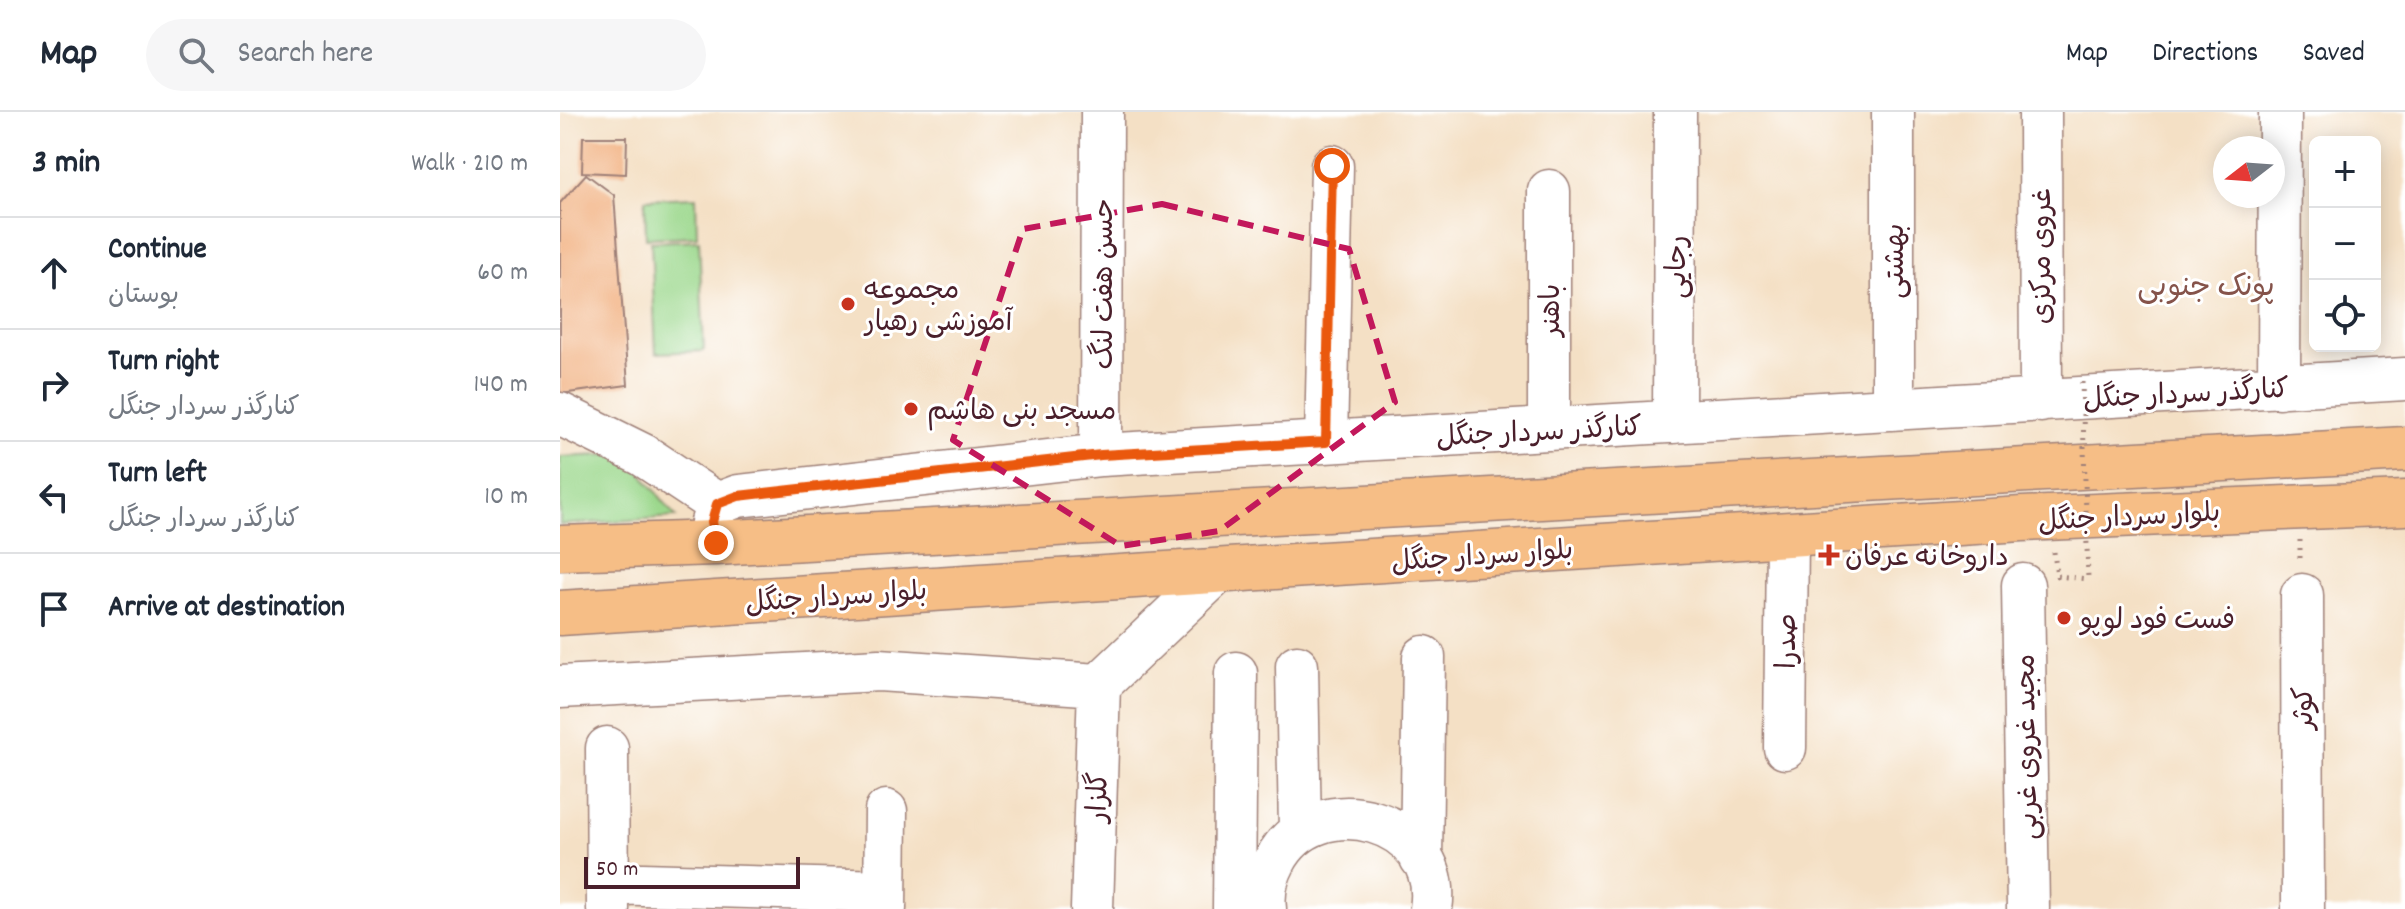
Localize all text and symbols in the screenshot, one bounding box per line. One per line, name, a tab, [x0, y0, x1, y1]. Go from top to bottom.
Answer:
search box	[146, 19, 706, 91]
text: Map	[40, 28, 98, 83]
icon: search	[174, 33, 218, 77]
text: Search here	[238, 34, 373, 77]
text: Map	[2066, 35, 2108, 75]
text: Directions	[2152, 35, 2258, 75]
text: Saved	[2302, 35, 2365, 75]
north arrow	[2213, 136, 2285, 208]
map controls	[2309, 136, 2381, 352]
button: +	[2309, 136, 2381, 208]
text: 3 min	[32, 140, 100, 189]
text: Walk · 210 m	[411, 146, 528, 183]
route start	[1314, 148, 1350, 184]
street label: غروی مرکزی	[2025, 188, 2065, 324]
street label: حسن هفت لنگ	[1086, 198, 1127, 370]
button: −	[2309, 208, 2381, 280]
street label: بهشتی	[1878, 223, 1918, 299]
text: Continue	[108, 230, 207, 273]
street label: رجایی	[1660, 235, 1700, 299]
icon: ahead	[32, 251, 76, 295]
text: 60 m	[477, 255, 528, 292]
district label: پونک جنوبی	[2137, 268, 2275, 311]
place label: مجموعه آموزشی رهیار	[863, 273, 1014, 345]
text: بوستان	[108, 278, 179, 315]
button: locate	[2309, 280, 2381, 352]
street label: باهنر	[1534, 284, 1574, 338]
marker: مجموعه آموزشی رهیار	[839, 295, 857, 313]
text: Turn right	[108, 342, 219, 385]
icon: right	[32, 363, 76, 407]
text: 140 m	[474, 367, 528, 404]
street label: کنارگذر سردار جنگل	[2082, 371, 2290, 422]
text: کنارگذر سردار جنگل	[108, 390, 300, 427]
place label: مسجد بنی هاشم	[927, 394, 1116, 434]
marker: مسجد بنی هاشم	[902, 400, 920, 418]
street label: کنارگذر سردار جنگل	[1435, 409, 1643, 460]
text: Turn left	[108, 454, 207, 497]
icon: left	[32, 475, 76, 519]
text: 10 m	[484, 479, 528, 516]
street label: بلوار سردار جنگل	[2037, 494, 2221, 545]
text: کنارگذر سردار جنگل	[108, 502, 300, 539]
route end	[698, 525, 734, 561]
street label: بلوار سردار جنگل	[1390, 532, 1575, 585]
place label: داروخانه عرفان	[1845, 540, 2009, 580]
marker: داروخانه عرفان	[1820, 546, 1838, 564]
street label: بلوار سردار جنگل	[744, 573, 929, 626]
icon: arrive	[32, 587, 76, 631]
text: Arrive at destination	[108, 588, 345, 631]
place label: فست فود لوپو	[2078, 603, 2235, 643]
marker: فست فود لوپو	[2055, 609, 2073, 627]
street label: صدرا	[1770, 613, 1810, 669]
street label: مجید غروی غربی	[2008, 654, 2052, 840]
street label: کوثر	[2287, 687, 2327, 731]
street label: گلزار	[1079, 771, 1122, 825]
scale bar	[584, 853, 800, 889]
text: 50 m	[596, 855, 638, 886]

